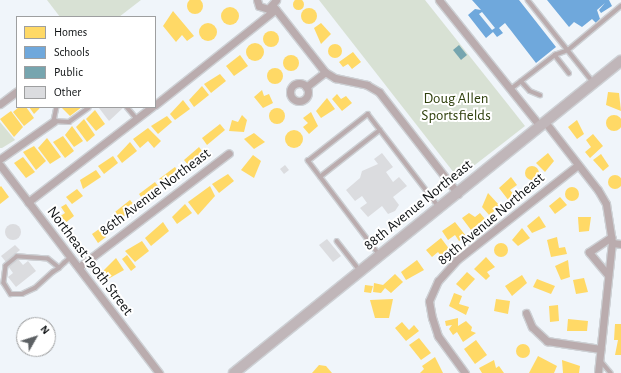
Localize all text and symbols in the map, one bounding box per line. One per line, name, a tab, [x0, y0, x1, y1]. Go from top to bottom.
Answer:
legend	[16, 16, 156, 108]
text: Homes	[54, 26, 87, 38]
text: Schools	[54, 46, 89, 58]
text: Public	[54, 66, 83, 78]
text: Other	[54, 86, 81, 98]
park label: Doug Allen Sportsfields	[421, 89, 491, 124]
street label: 86th Avenue Northeast	[96, 144, 214, 240]
street label: 88th Avenue Northeast	[360, 156, 476, 254]
street label: 89th Avenue Northeast	[434, 169, 548, 269]
street label: Northeast 190th Street	[43, 203, 137, 319]
north arrow	[16, 317, 56, 357]
text: N	[38, 323, 52, 336]

